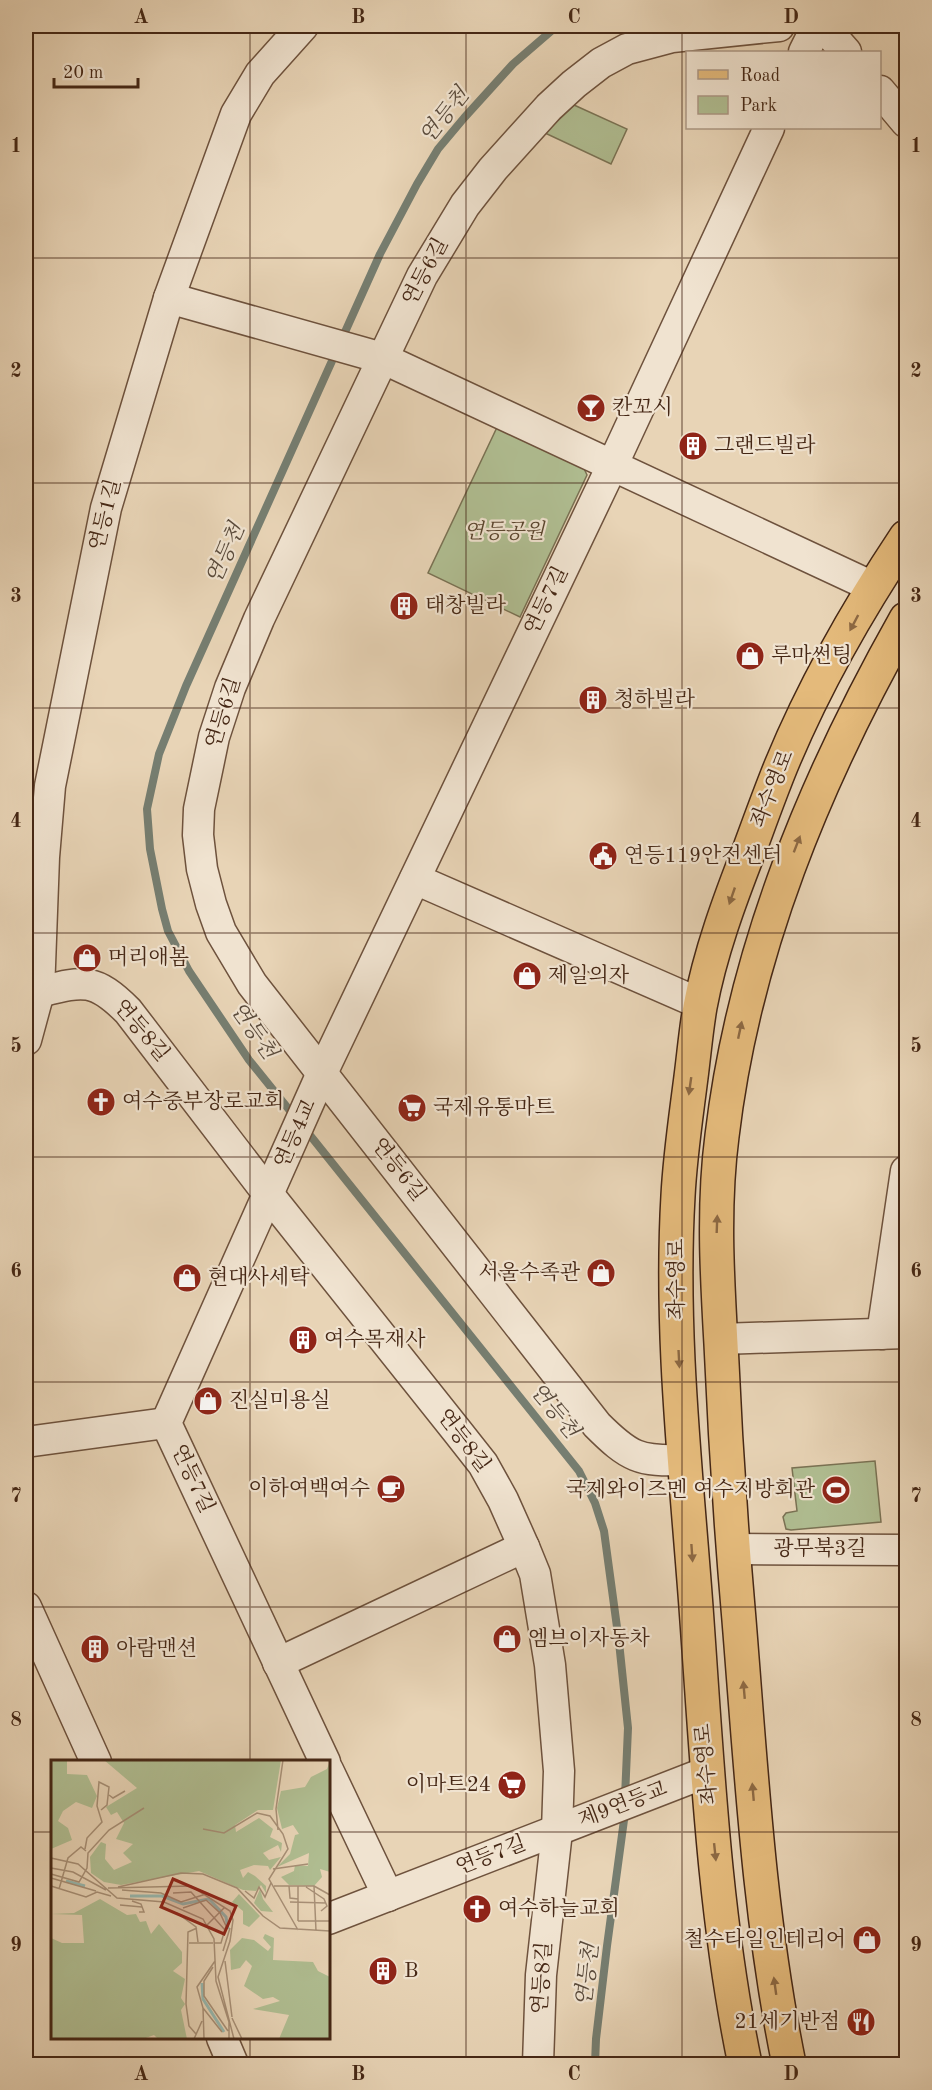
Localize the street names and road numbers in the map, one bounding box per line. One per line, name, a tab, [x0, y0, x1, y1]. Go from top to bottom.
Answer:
street label: 연등6길	[398, 234, 452, 309]
street label: 연등1길	[85, 477, 125, 553]
street label: 연등7길	[520, 563, 572, 638]
street label: 연등6길	[201, 674, 245, 751]
street label: 좌수영로	[746, 747, 798, 831]
street label: 연등8길	[109, 995, 174, 1066]
street label: 연등4교	[270, 1096, 320, 1172]
street label: 연등6길	[367, 1134, 430, 1205]
street label: 좌수영로	[665, 1238, 688, 1320]
street label: 연등8길	[433, 1404, 495, 1476]
street label: 연등7길	[167, 1441, 219, 1517]
street label: 광무북3길	[773, 1536, 867, 1560]
street label: 좌수영로	[691, 1723, 721, 1806]
street label: 제9연등교	[575, 1777, 670, 1832]
street label: 연등7길	[452, 1831, 529, 1879]
street label: 연등8길	[528, 1941, 556, 2015]

